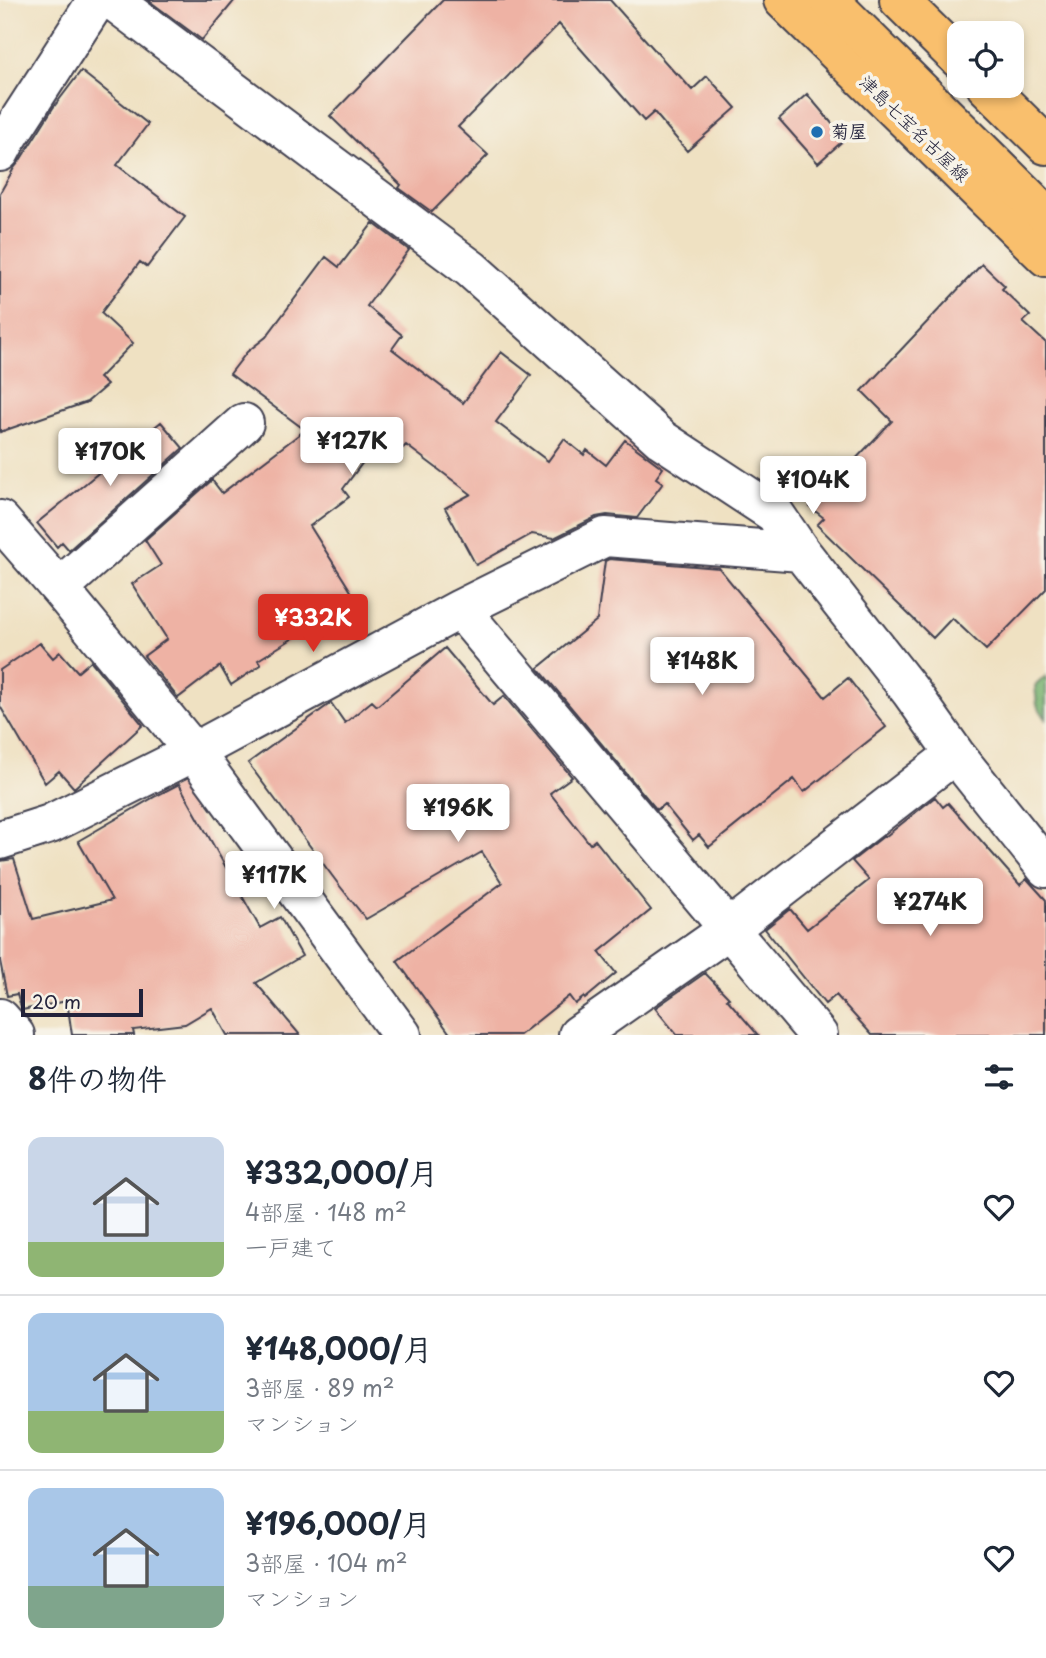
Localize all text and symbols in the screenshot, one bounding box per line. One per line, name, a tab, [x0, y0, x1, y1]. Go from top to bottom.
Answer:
map controls	[947, 21, 1024, 98]
button: locate	[947, 21, 1024, 98]
street label: 津島七宝名古屋線	[854, 68, 976, 188]
place label: 菊屋	[831, 117, 867, 144]
marker: 菊屋	[809, 124, 825, 140]
pin: ¥127K	[303, 418, 401, 477]
text: ¥127K	[316, 422, 388, 457]
pin: ¥170K	[61, 428, 159, 488]
text: ¥170K	[74, 433, 146, 468]
pin: ¥104K	[764, 456, 862, 516]
text: ¥104K	[776, 461, 850, 496]
pin: ¥332K	[264, 594, 362, 654]
text: ¥332K	[274, 599, 352, 634]
pin: ¥148K	[653, 638, 751, 697]
text: ¥148K	[666, 642, 738, 677]
pin: ¥196K	[409, 784, 507, 844]
text: ¥196K	[423, 789, 493, 824]
pin: ¥117K	[225, 852, 323, 911]
text: ¥117K	[241, 856, 307, 891]
pin: ¥274K	[881, 878, 979, 938]
text: ¥274K	[893, 883, 967, 918]
scale bar	[21, 986, 144, 1018]
text: 20 m	[32, 987, 81, 1015]
text: 8件の物件	[28, 1055, 167, 1100]
icon: filters	[980, 1058, 1018, 1096]
text: ¥332,000/月	[245, 1149, 438, 1194]
icon: home	[84, 1165, 168, 1249]
icon: heart	[980, 1188, 1018, 1226]
text: 4部屋 · 148 m²	[245, 1194, 407, 1229]
text: 一戸建て	[245, 1229, 337, 1264]
text: ¥148,000/月	[245, 1325, 432, 1370]
icon: home	[84, 1341, 168, 1425]
icon: heart	[980, 1364, 1018, 1402]
text: 3部屋 · 89 m²	[245, 1370, 395, 1405]
text: マンション	[245, 1405, 359, 1440]
text: ¥196,000/月	[245, 1500, 431, 1545]
icon: home	[84, 1516, 168, 1600]
icon: heart	[980, 1539, 1018, 1577]
text: 3部屋 · 104 m²	[245, 1545, 408, 1580]
text: マンション	[245, 1580, 359, 1615]

